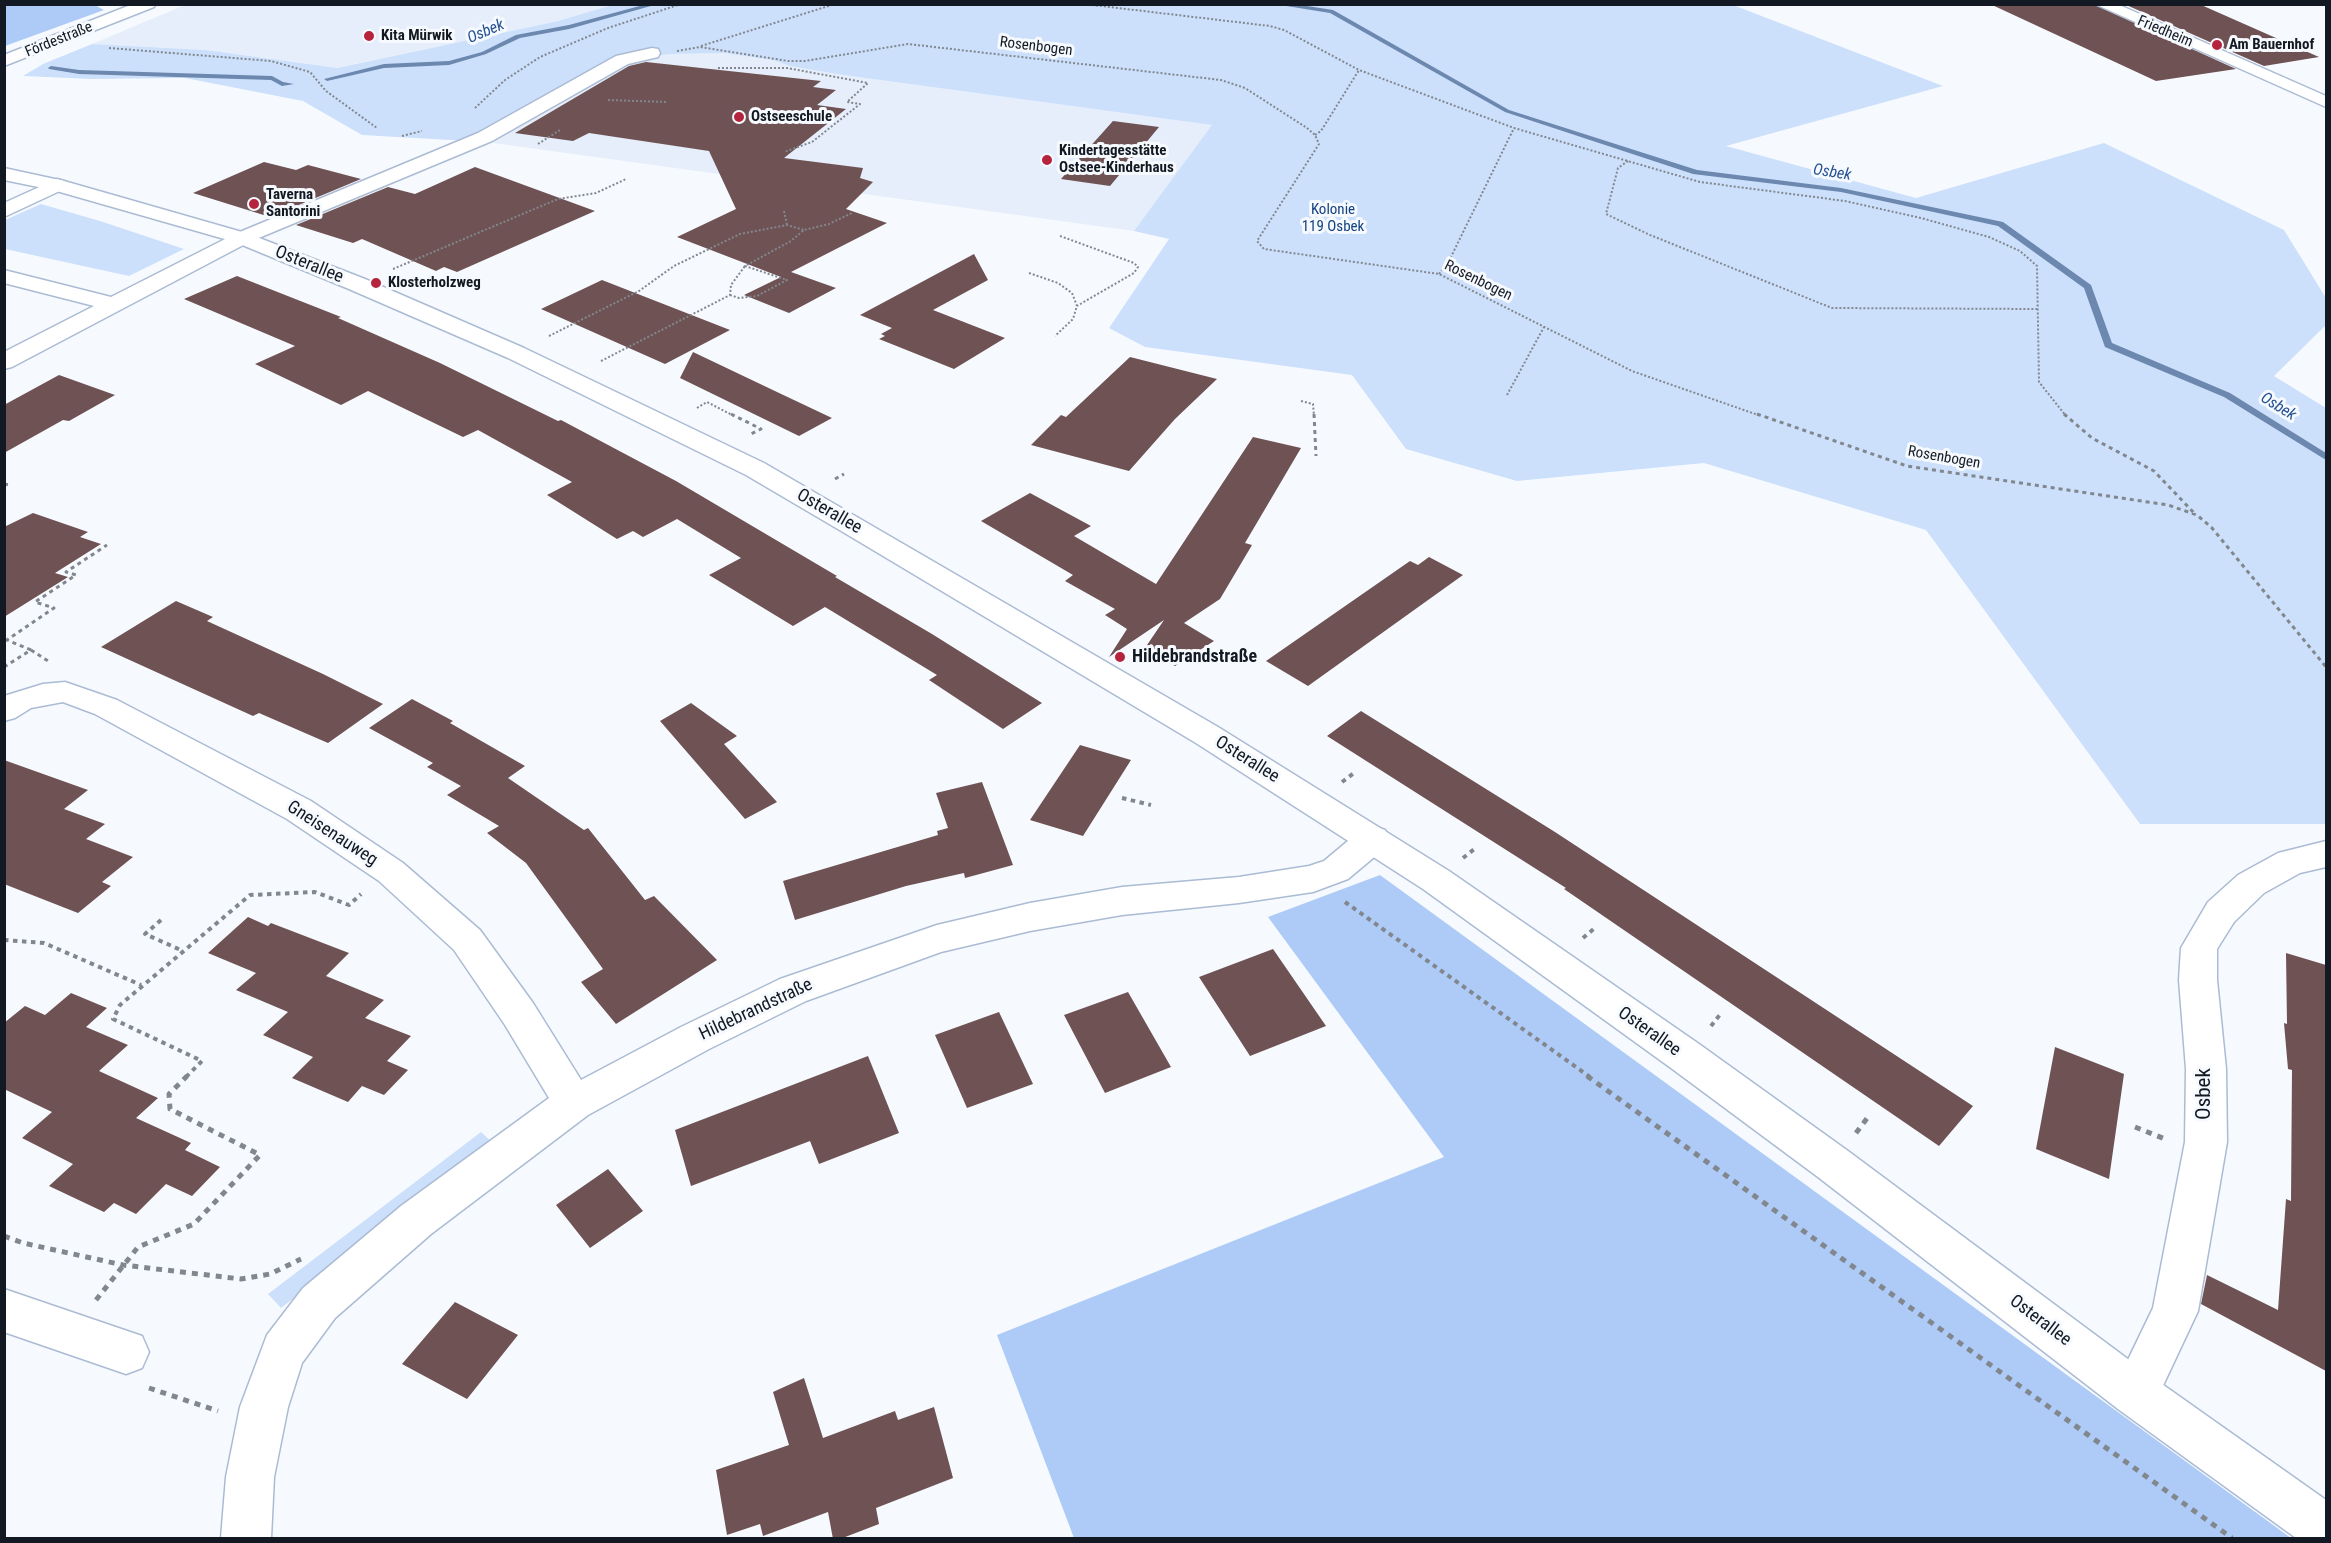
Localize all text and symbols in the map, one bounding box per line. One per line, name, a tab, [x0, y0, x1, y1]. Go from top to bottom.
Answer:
street label: Friedheim	[2135, 12, 2195, 52]
water label: Osbek	[465, 16, 507, 48]
street label: Fördestraße	[23, 18, 95, 62]
place label: Kita Mürwik	[381, 27, 452, 45]
marker: Kita Mürwik	[362, 29, 376, 43]
street label: Rosenbogen	[999, 34, 1073, 60]
place label: Am Bauernhof	[2229, 36, 2314, 54]
marker: Am Bauernhof	[2210, 38, 2224, 52]
place label: Ostseeschule	[751, 108, 832, 126]
marker: Ostseeschule	[732, 110, 746, 124]
place label: Kindertagesstätte Ostsee-Kinderhaus	[1059, 142, 1174, 177]
marker: Kindertagesstätte Ostsee-Kinderhaus	[1040, 153, 1054, 167]
water label: Osbek	[1812, 161, 1852, 185]
place label: Taverna Santorini	[266, 186, 320, 221]
marker: Taverna Santorini	[247, 197, 261, 211]
park label: Kolonie 119 Osbek	[1302, 201, 1364, 236]
street label: Osterallee	[272, 242, 346, 288]
street label: Rosenbogen	[1441, 257, 1515, 305]
place label: Klosterholzweg	[388, 274, 481, 292]
marker: Klosterholzweg	[369, 276, 383, 290]
water label: Osbek	[2257, 389, 2299, 425]
street label: Rosenbogen	[1906, 443, 1982, 473]
street label: Osterallee	[793, 485, 865, 539]
place label: Hildebrandstraße	[1132, 646, 1257, 668]
marker: Hildebrandstraße	[1113, 650, 1127, 664]
street label: Osterallee	[1211, 732, 1283, 788]
street label: Gneisenauweg	[283, 797, 381, 871]
street label: Hildebrandstraße	[696, 974, 816, 1046]
street label: Osterallee	[1613, 1003, 1685, 1061]
street label: Osbek	[2192, 1068, 2218, 1120]
street label: Osterallee	[2005, 1291, 2075, 1351]

